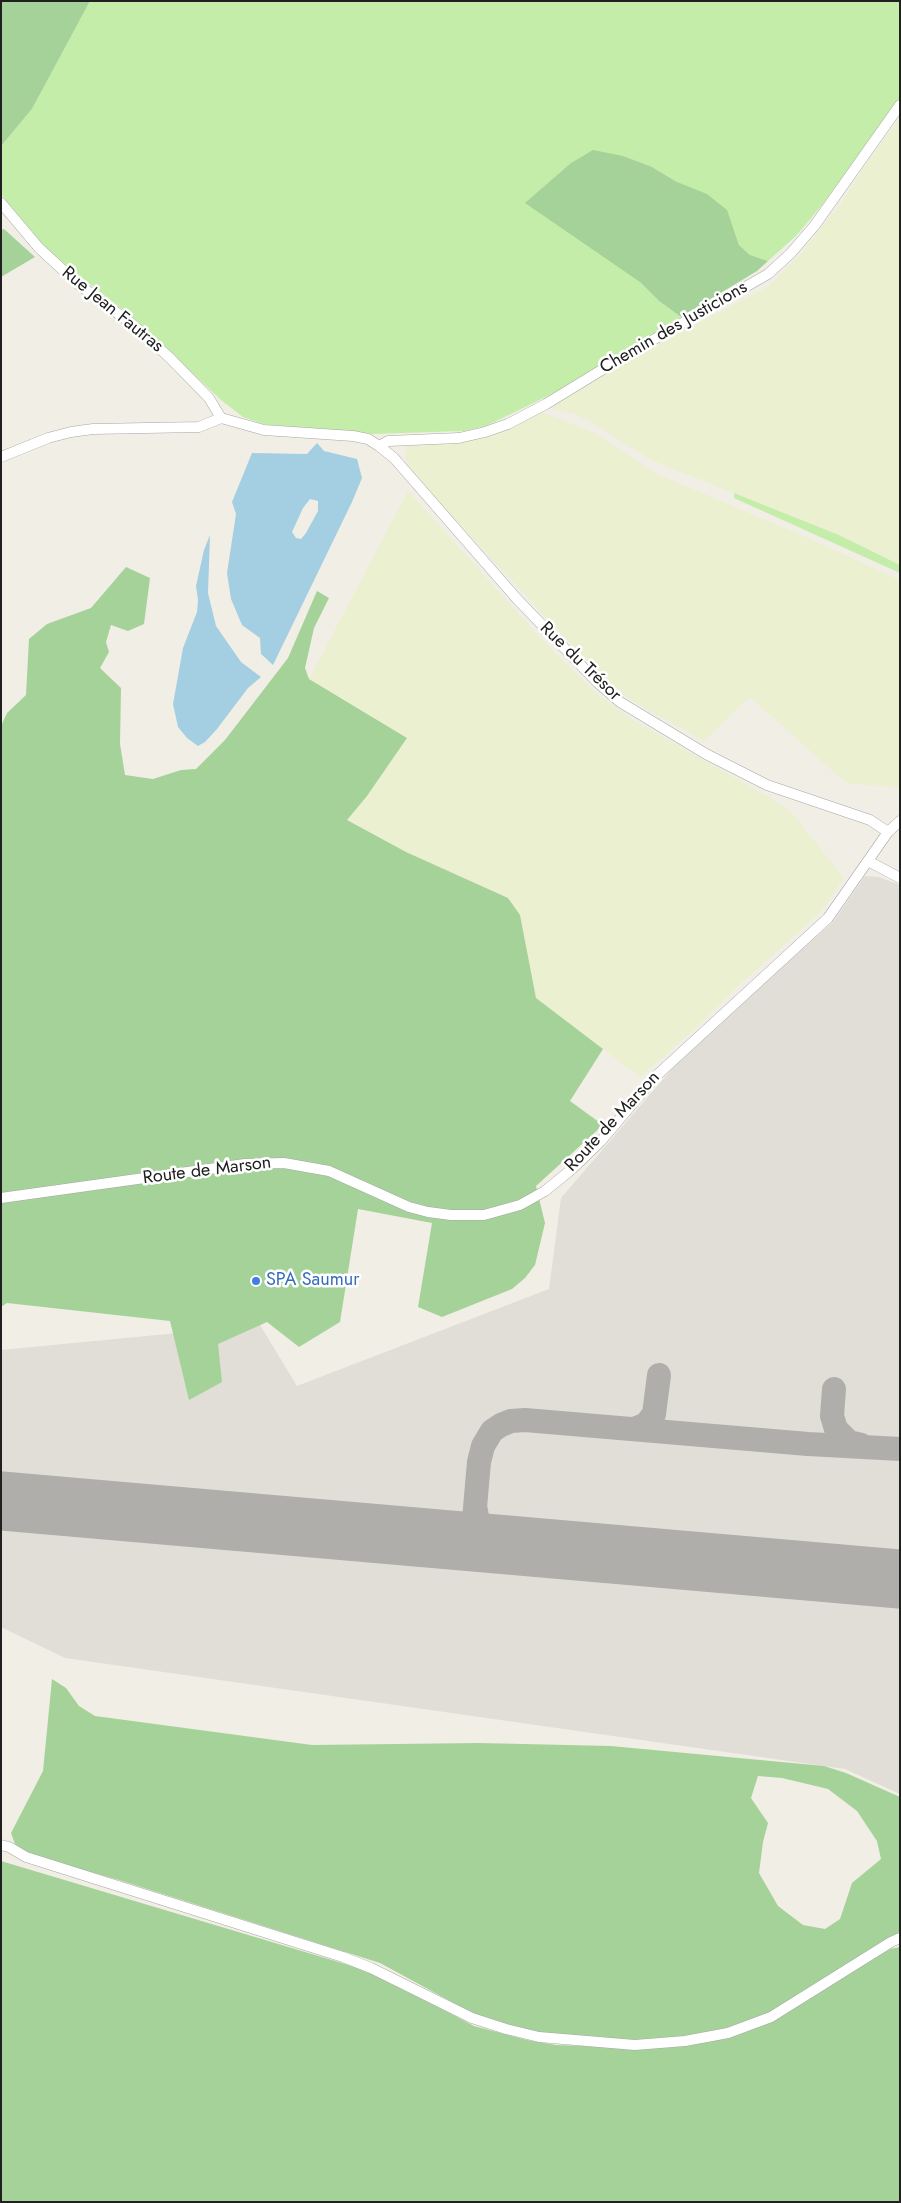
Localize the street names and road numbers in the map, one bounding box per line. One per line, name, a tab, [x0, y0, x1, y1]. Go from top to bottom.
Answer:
street label: Rue Jean Fautras	[57, 263, 167, 357]
street label: Chemin des Justicions	[596, 277, 752, 379]
street label: Rue du Trésor	[535, 618, 625, 706]
street label: Route de Marson	[561, 1067, 665, 1177]
street label: Route de Marson	[142, 1152, 272, 1190]

